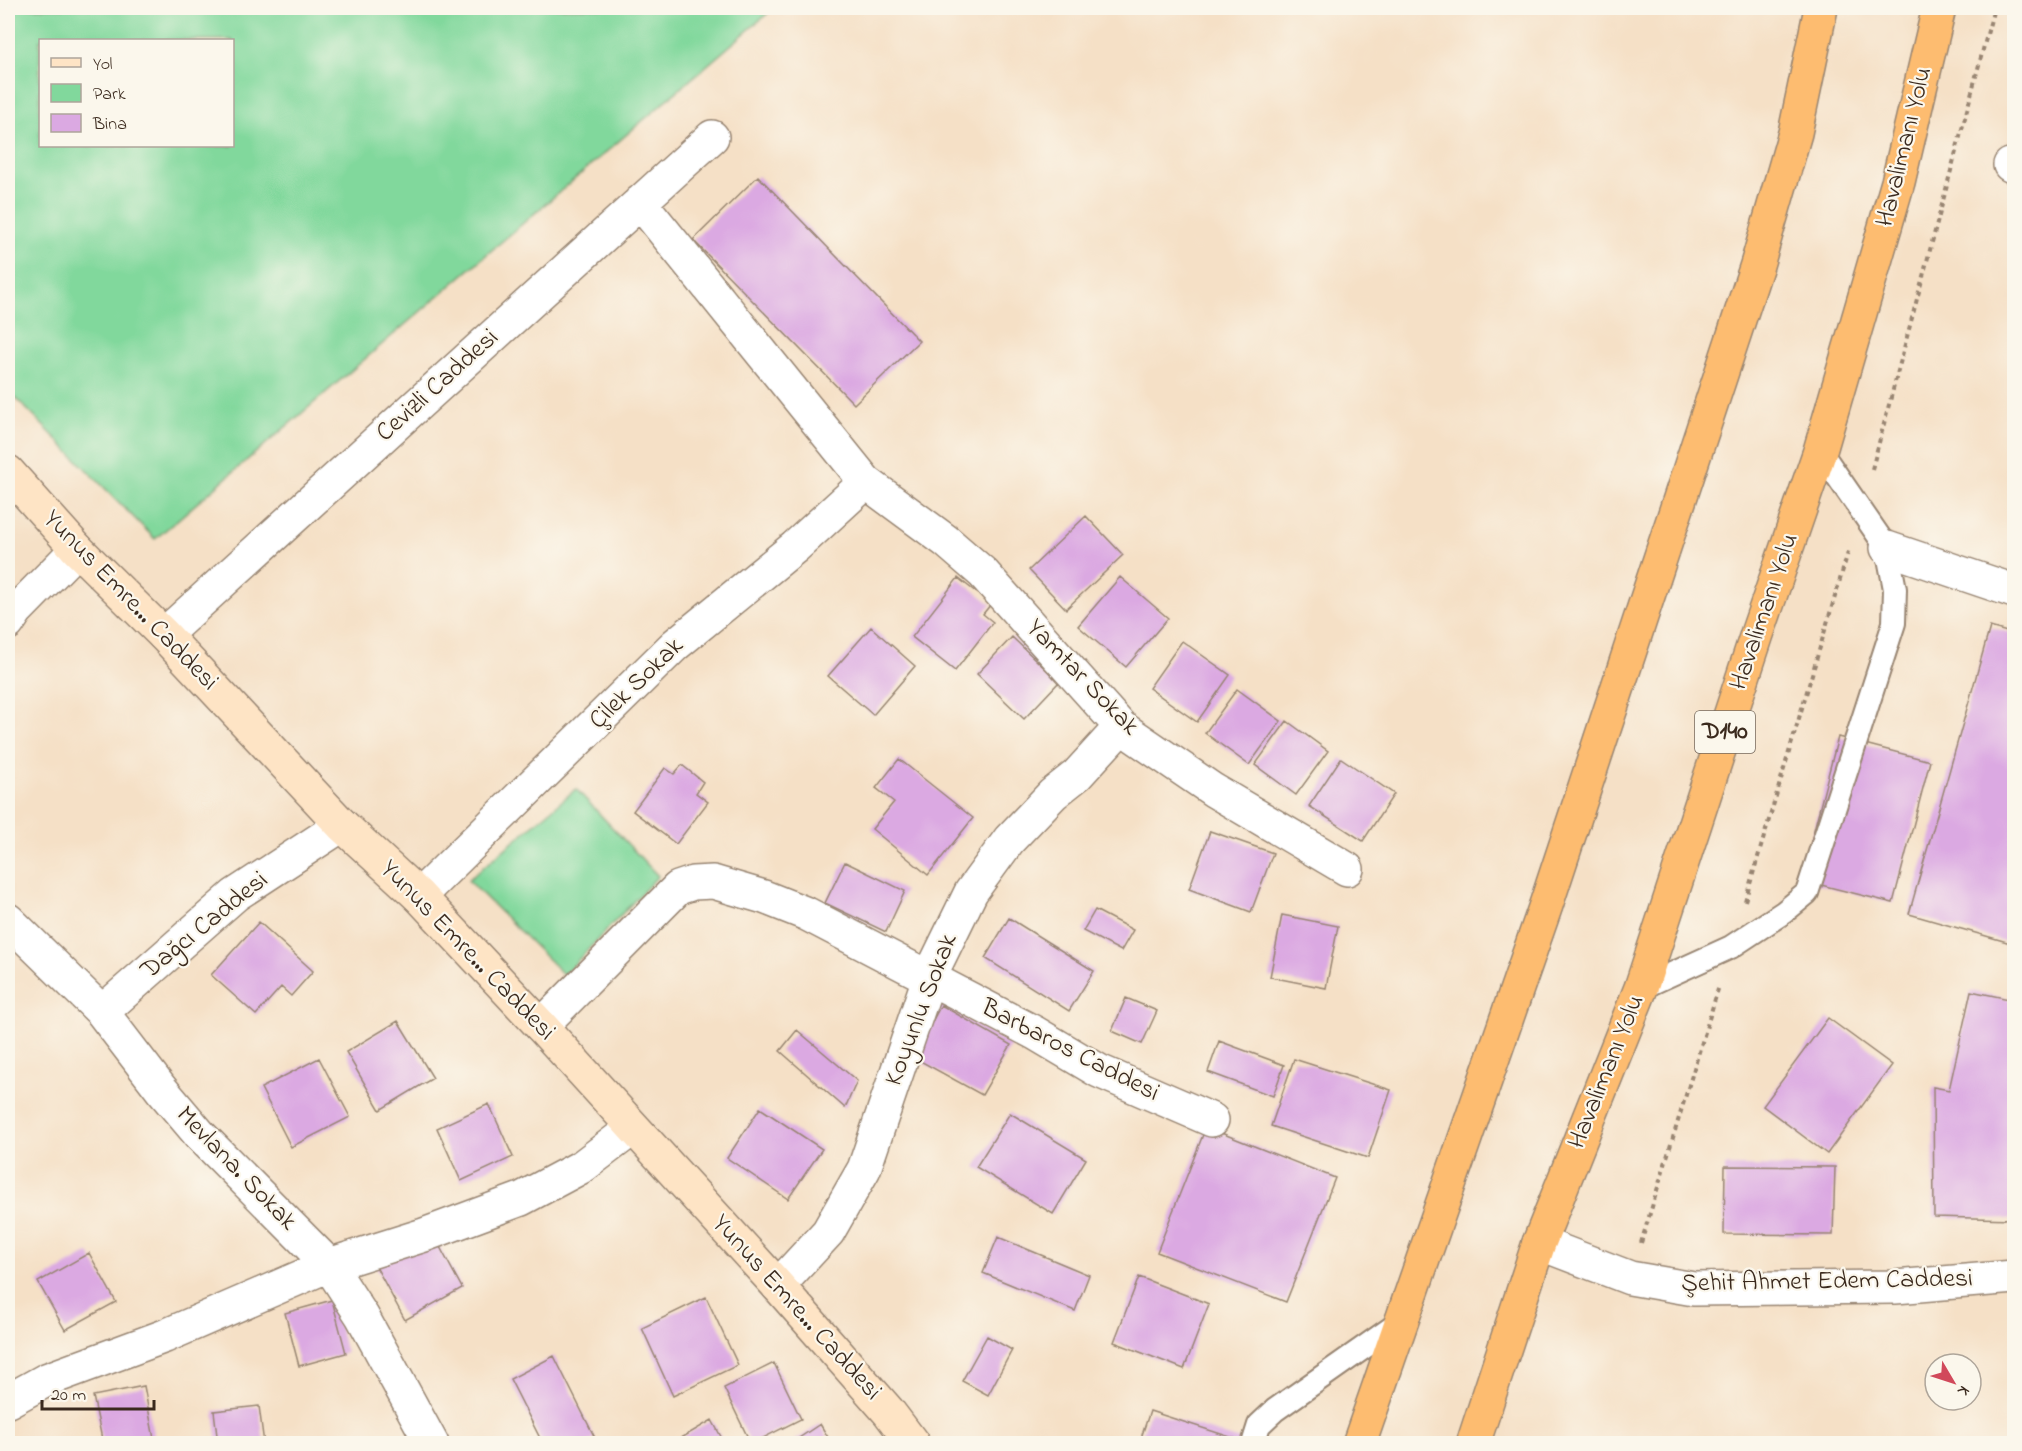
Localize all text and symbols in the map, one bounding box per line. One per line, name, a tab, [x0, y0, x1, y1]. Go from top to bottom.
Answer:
legend	[39, 39, 234, 147]
text: Yol	[93, 52, 113, 78]
street label: Havalimanı Yolu	[1867, 63, 1943, 231]
text: Park	[93, 82, 126, 108]
text: Bina	[92, 112, 127, 138]
street label: Cevizli Caddesi	[368, 320, 508, 452]
street label: Yunus Emre... Caddesi	[33, 502, 227, 700]
street label: Havalimanı Yolu	[1720, 528, 1810, 696]
street label: Yamtar Sokak	[1016, 611, 1148, 745]
street label: Çilek Sokak	[581, 629, 693, 739]
road number: D140	[1695, 711, 1755, 753]
street label: Yunus Emre... Caddesi	[370, 852, 564, 1050]
street label: Dağcı Caddesi	[132, 863, 277, 990]
street label: Koyunlu Sokak	[876, 928, 969, 1092]
street label: Barbaros Caddesi	[973, 989, 1166, 1112]
street label: Havalimanı Yolu	[1559, 989, 1655, 1155]
street label: Mevlana. Sokak	[166, 1098, 306, 1240]
street label: Yunus Emre... Caddesi	[702, 1206, 890, 1410]
street label: Şehit Ahmet Edem Caddesi	[1681, 1260, 1973, 1304]
north arrow	[1923, 1352, 1983, 1412]
scale bar	[42, 1373, 154, 1411]
text: K	[1951, 1380, 1975, 1402]
text: 20 m	[51, 1383, 86, 1409]

